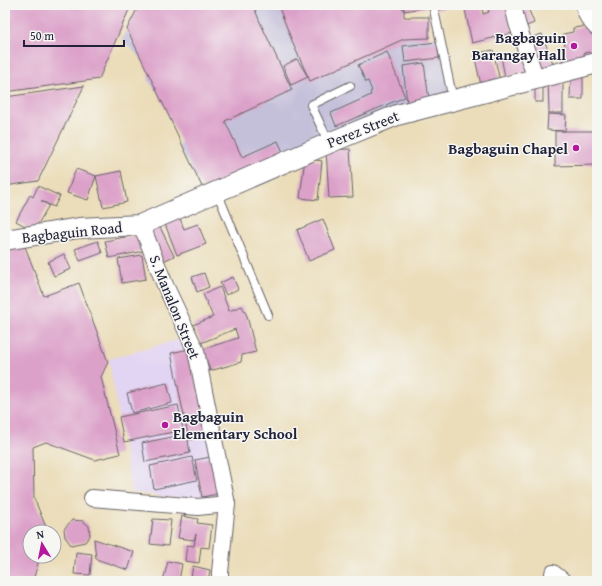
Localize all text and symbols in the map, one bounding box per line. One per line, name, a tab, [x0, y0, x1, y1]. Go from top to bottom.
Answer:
scale bar	[24, 22, 124, 48]
text: 50 m	[30, 27, 54, 44]
place label: Bagbaguin Barangay Hall	[472, 27, 566, 65]
marker: Bagbaguin Barangay Hall	[569, 41, 579, 51]
street label: Perez Street	[324, 105, 403, 153]
place label: Bagbaguin Chapel	[448, 138, 568, 159]
marker: Bagbaguin Chapel	[571, 143, 581, 153]
street label: Bagbaguin Road	[21, 216, 123, 248]
street label: S. Manalon Street	[145, 252, 206, 363]
place label: Bagbaguin Elementary School	[173, 406, 298, 444]
marker: Bagbaguin Elementary School	[160, 420, 170, 430]
north arrow	[22, 524, 62, 564]
text: N	[35, 526, 46, 543]

